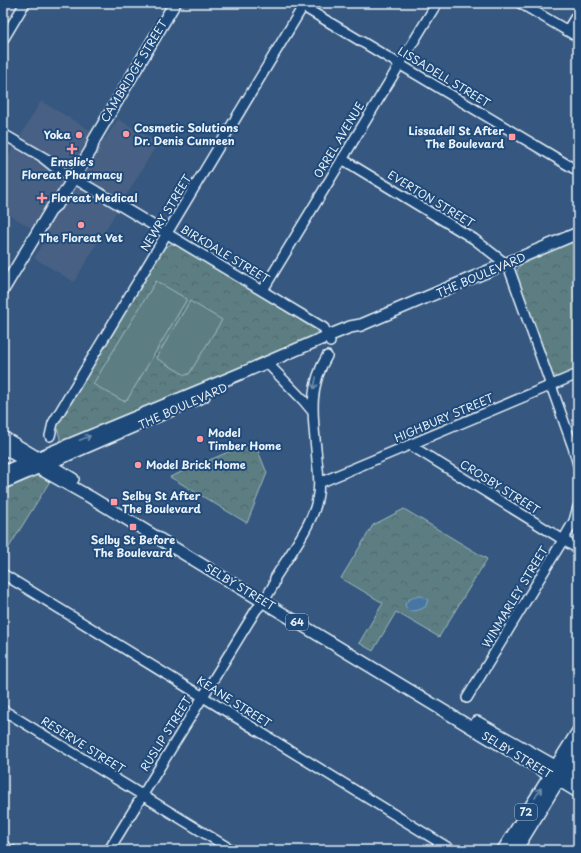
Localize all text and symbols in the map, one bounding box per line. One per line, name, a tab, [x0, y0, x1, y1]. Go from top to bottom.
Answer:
street label: CAMBRIDGE STREET	[96, 16, 171, 125]
street label: LISSADELL STREET	[395, 42, 494, 111]
street label: ORREL AVENUE	[309, 98, 368, 181]
place label: Cosmetic Solutions Dr. Denis Cunneen	[134, 119, 238, 149]
place label: Lissadell St After The Boulevard	[408, 122, 505, 152]
place label: Yoka	[44, 126, 72, 143]
marker: Cosmetic Solutions Dr. Denis Cunneen	[121, 129, 131, 139]
marker: Yoka	[74, 130, 84, 140]
marker: Lissadell St After The Boulevard	[507, 132, 517, 142]
marker: Emslie's Floreat Pharmacy	[67, 144, 77, 154]
place label: Emslie's Floreat Pharmacy	[21, 153, 123, 183]
street label: EVERTON STREET	[385, 166, 478, 232]
street label: NEWRY STREET	[136, 171, 195, 254]
place label: Floreat Medical	[51, 189, 138, 206]
marker: Floreat Medical	[36, 192, 48, 204]
marker: The Floreat Vet	[76, 220, 86, 230]
street label: BIRKDALE STREET	[177, 220, 274, 287]
place label: The Floreat Vet	[39, 229, 123, 246]
street label: THE BOULEVARD	[433, 248, 528, 301]
one-way arrow	[311, 376, 319, 389]
street label: THE BOULEVARD	[136, 378, 230, 433]
street label: HIGHBURY STREET	[392, 389, 497, 446]
place label: Model Timber Home	[208, 424, 281, 454]
one-way arrow	[79, 433, 91, 441]
marker: Model Timber Home	[195, 434, 205, 444]
street label: CROSBY STREET	[457, 455, 544, 518]
place label: Model Brick Home	[146, 456, 246, 473]
marker: Model Brick Home	[133, 460, 143, 470]
place label: Selby St After The Boulevard	[122, 487, 202, 517]
marker: Selby St After The Boulevard	[109, 497, 119, 507]
marker: Selby St Before The Boulevard	[128, 522, 138, 532]
place label: Selby St Before The Boulevard	[91, 531, 175, 561]
street label: WINMARLEY STREET	[477, 542, 552, 651]
street label: SELBY STREET	[202, 559, 279, 615]
road number: 64	[286, 614, 308, 630]
street label: KEANE STREET	[194, 672, 275, 732]
street label: RUSLIP STREET	[136, 693, 196, 774]
street label: RESERVE STREET	[38, 712, 129, 777]
street label: SELBY STREET	[479, 727, 556, 783]
one-way arrow	[535, 787, 543, 799]
road number: 72	[515, 804, 537, 820]

